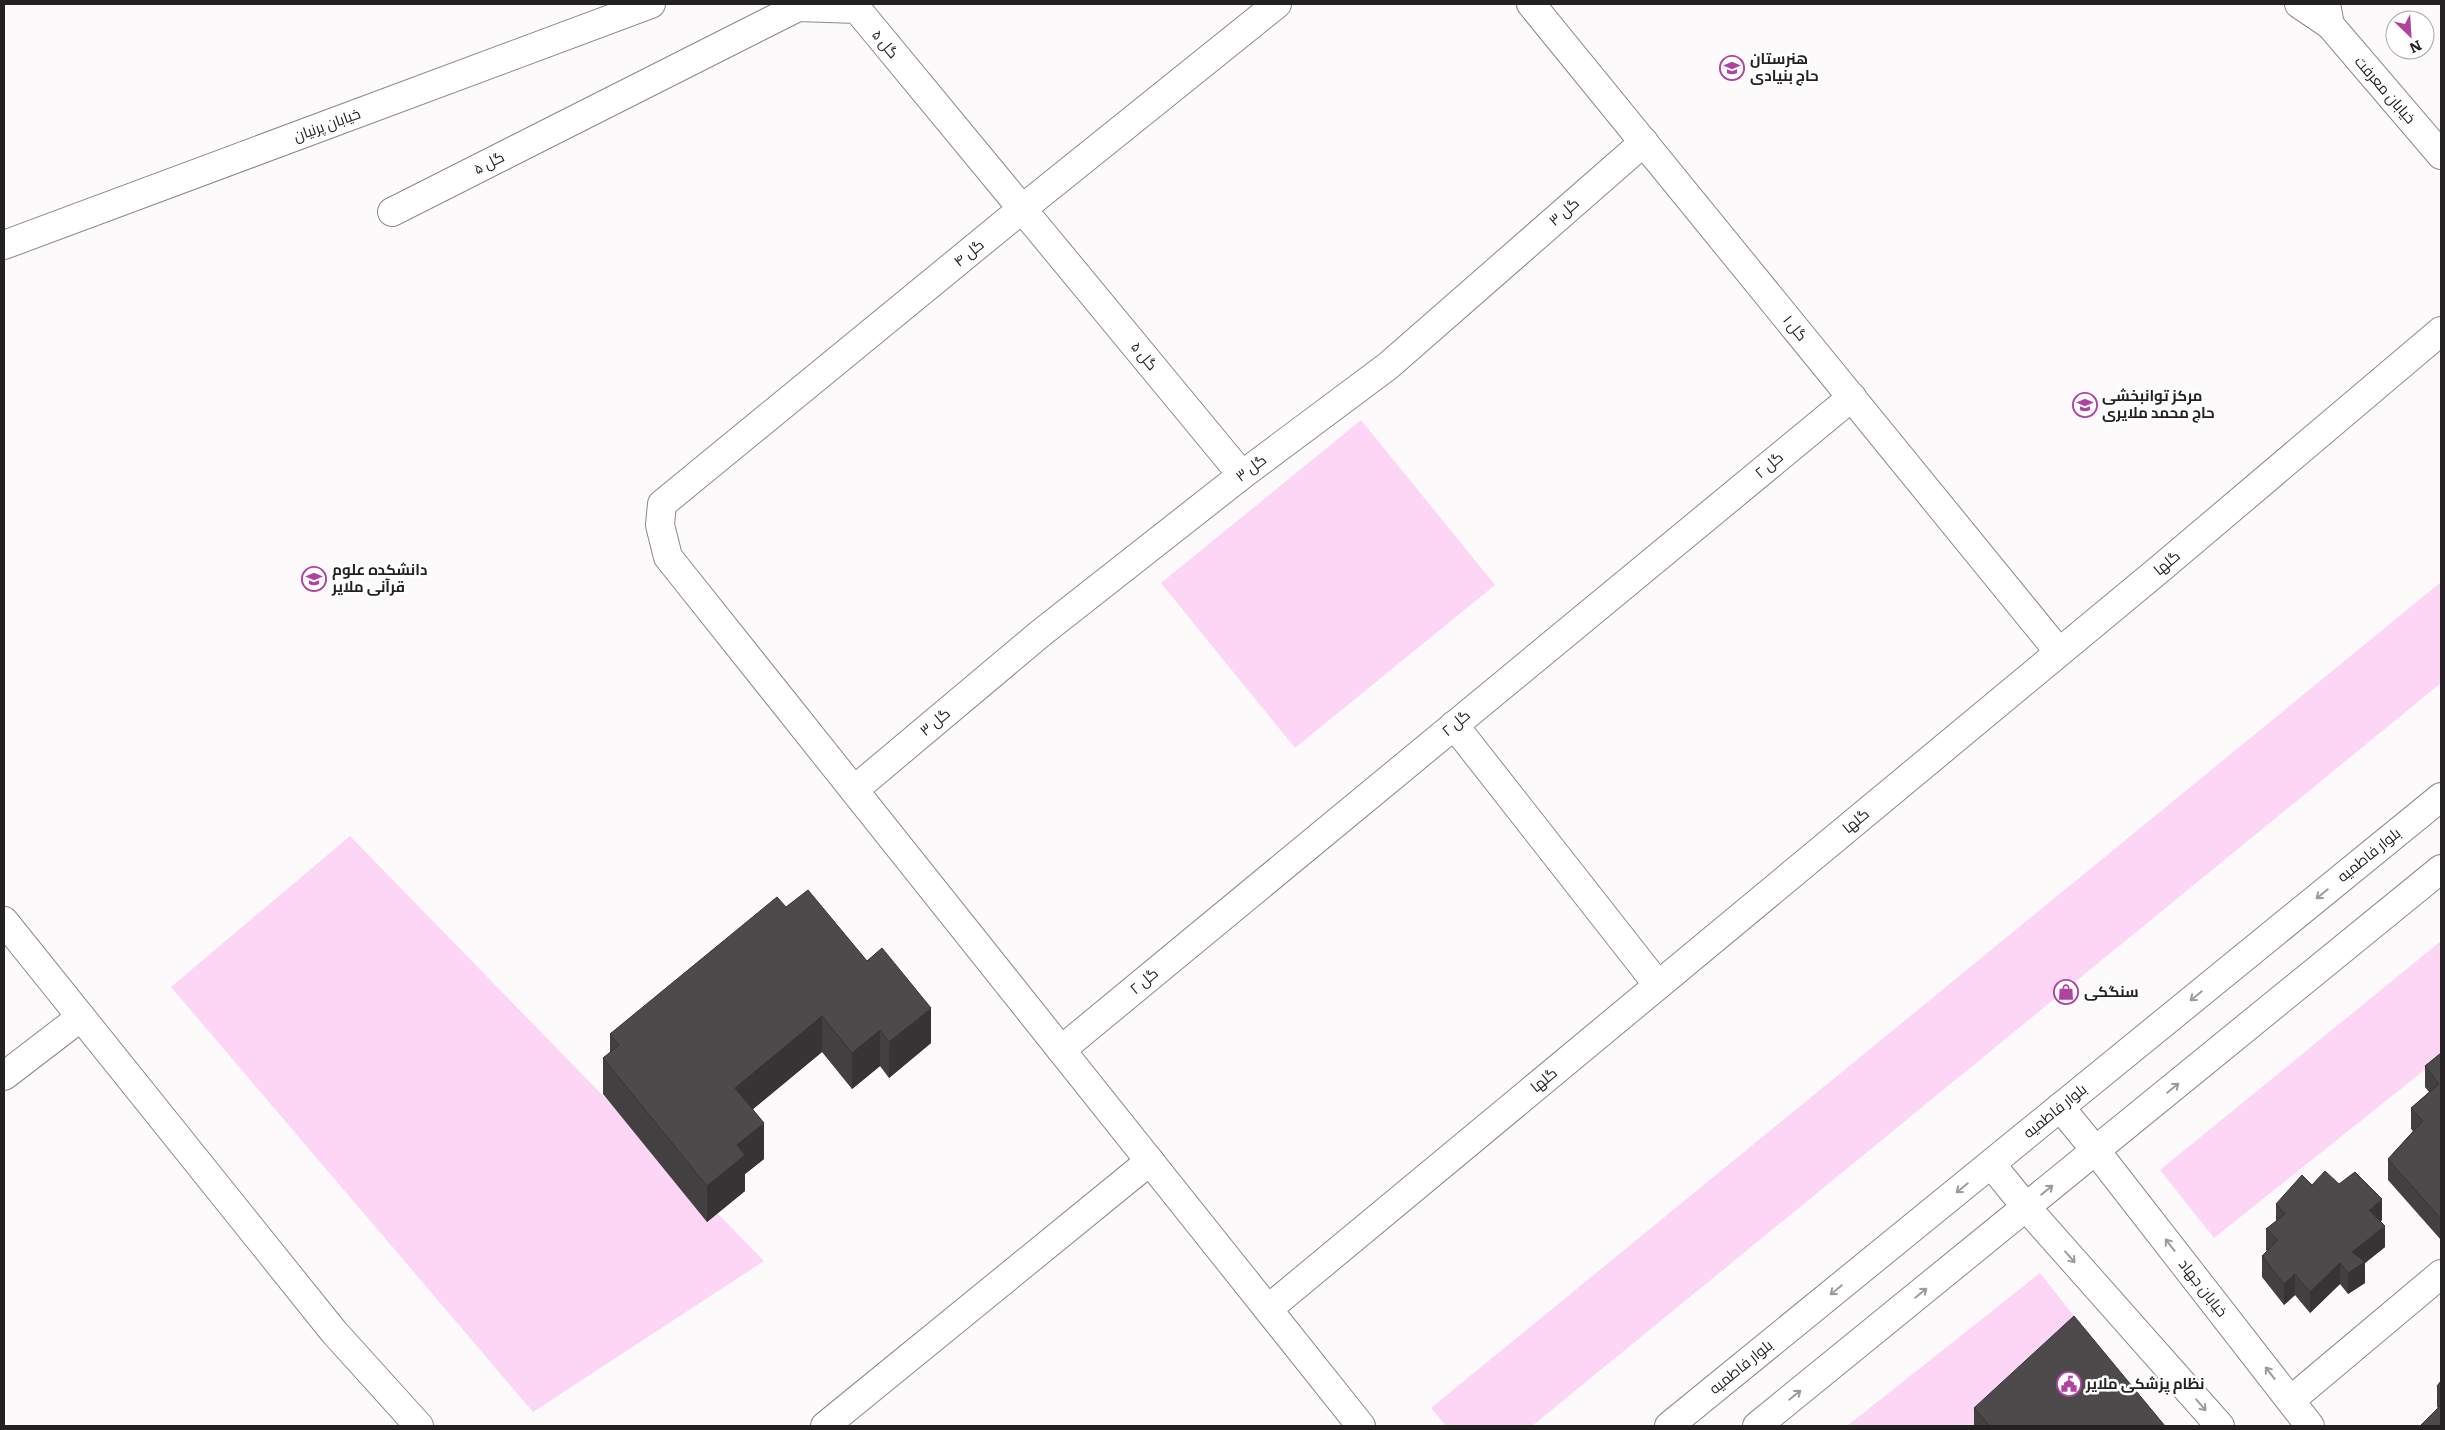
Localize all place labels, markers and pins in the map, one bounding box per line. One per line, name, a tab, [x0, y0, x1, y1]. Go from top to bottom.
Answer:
place label: هنرستان حاج بنیادی	[1750, 46, 1819, 86]
school or university icon: هنرستان حاج بنیادی	[1719, 55, 1745, 81]
place label: مرکز توانبخشی حاج محمد ملایری	[2102, 383, 2215, 423]
school or university icon: مرکز توانبخشی حاج محمد ملایری	[2072, 392, 2098, 418]
place label: دانشکده علوم قرآنی ملایر	[331, 557, 427, 597]
school or university icon: دانشکده علوم قرآنی ملایر	[301, 566, 327, 592]
shop icon: سنگکی	[2053, 979, 2079, 1005]
place label: سنگکی	[2084, 979, 2139, 1002]
public building icon: نظام پزشکی ملایر	[2056, 1371, 2082, 1397]
place label: نظام پزشکی ملایر	[2085, 1371, 2204, 1395]

